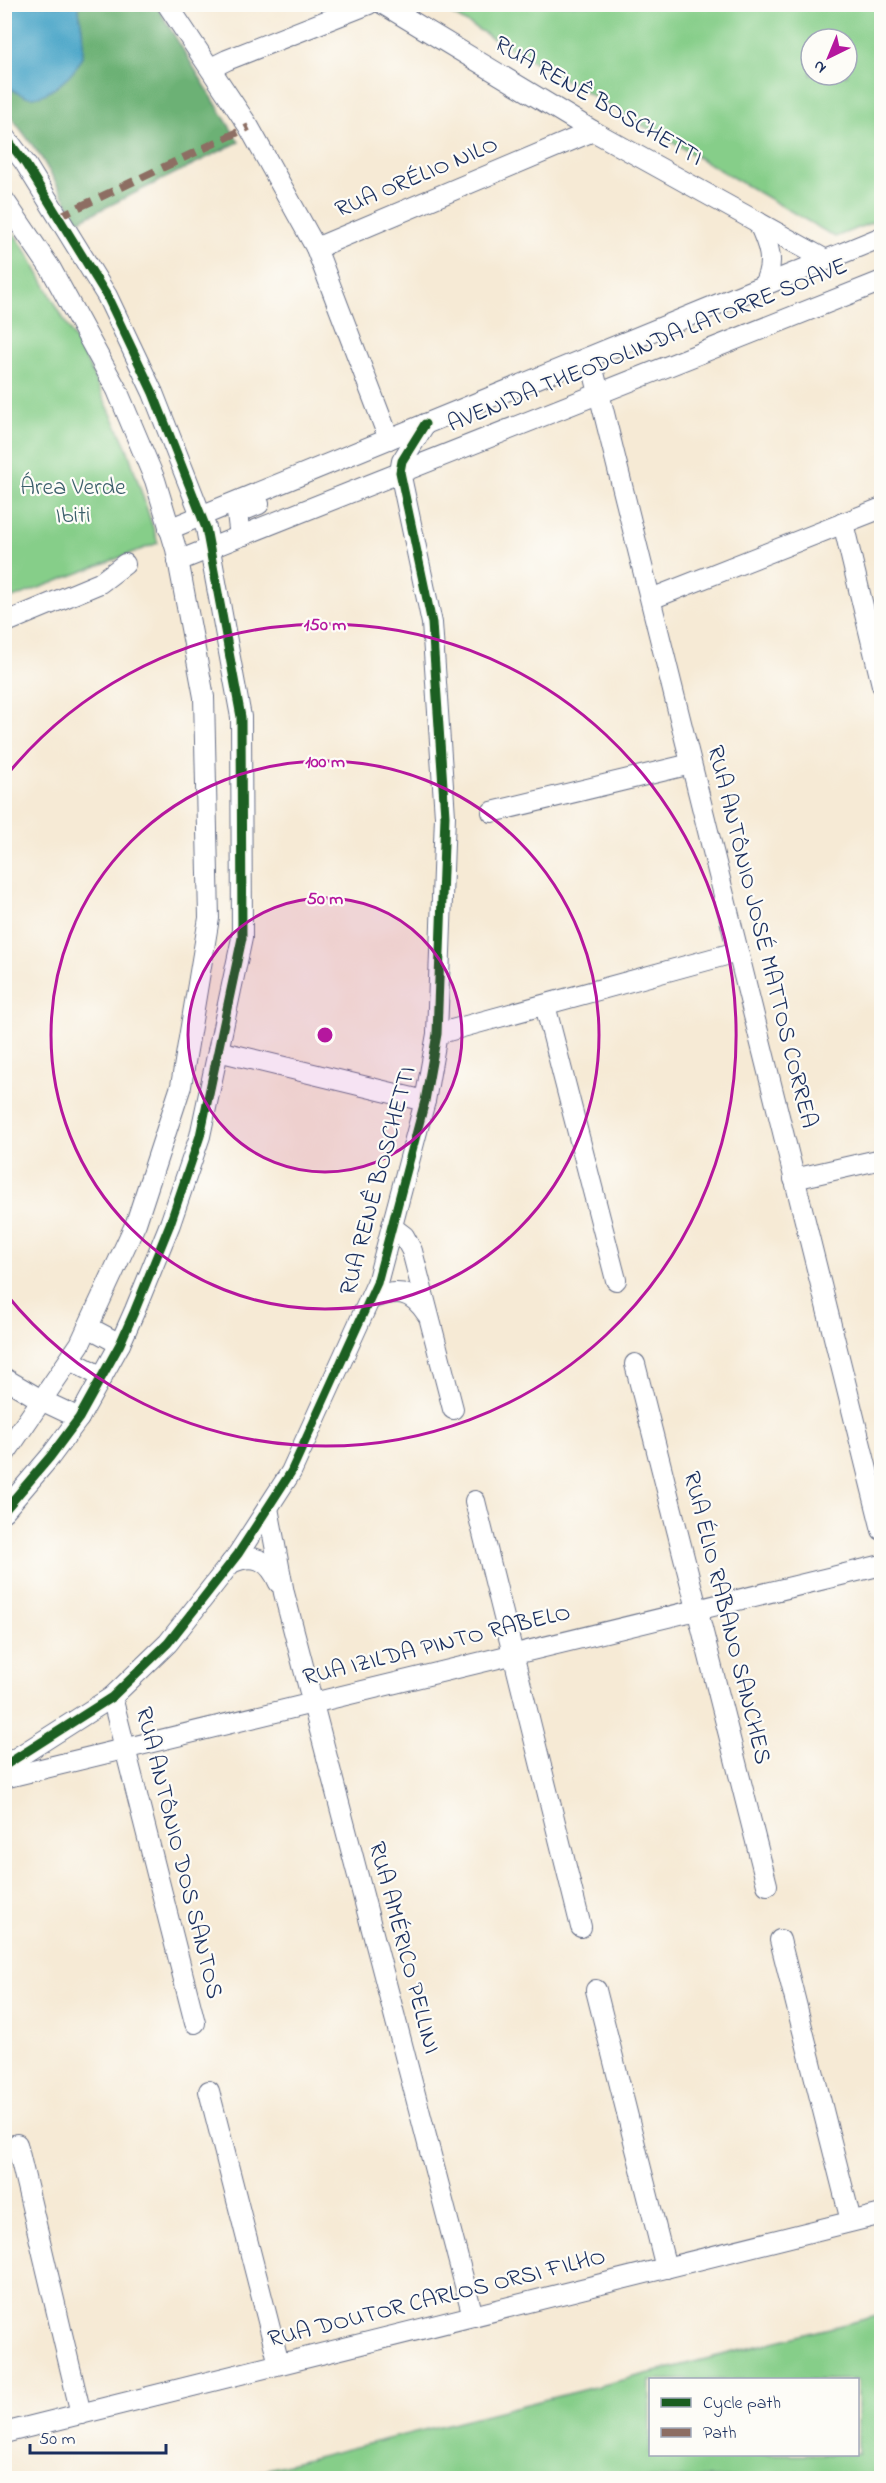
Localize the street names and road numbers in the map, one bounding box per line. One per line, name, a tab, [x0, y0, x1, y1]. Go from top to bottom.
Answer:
street label: RUA RENÊ BOSCHETTI	[487, 28, 709, 176]
street label: RUA ORÉLIO NILO	[330, 128, 504, 228]
street label: AVENIDA THEODOLINDA LATORRE SOAVE	[443, 249, 853, 443]
street label: RUA ANTÔNIO JOSÉ MATTOS CORREA	[696, 742, 826, 1132]
street label: RUA RENÊ BOSCHETTI	[332, 1063, 426, 1299]
street label: RUA ÉLIO RABANO SANCHES	[673, 1468, 779, 1768]
street label: RUA IZILDA PINTO RABELO	[300, 1596, 574, 1696]
street label: RUA ANTÔNIO DOS SANTOS	[125, 1703, 231, 2003]
street label: RUA AMÉRICO PELLINI	[358, 1838, 448, 2058]
street label: RUA DOUTOR CARLOS ORSI FILHO	[264, 2240, 610, 2358]

